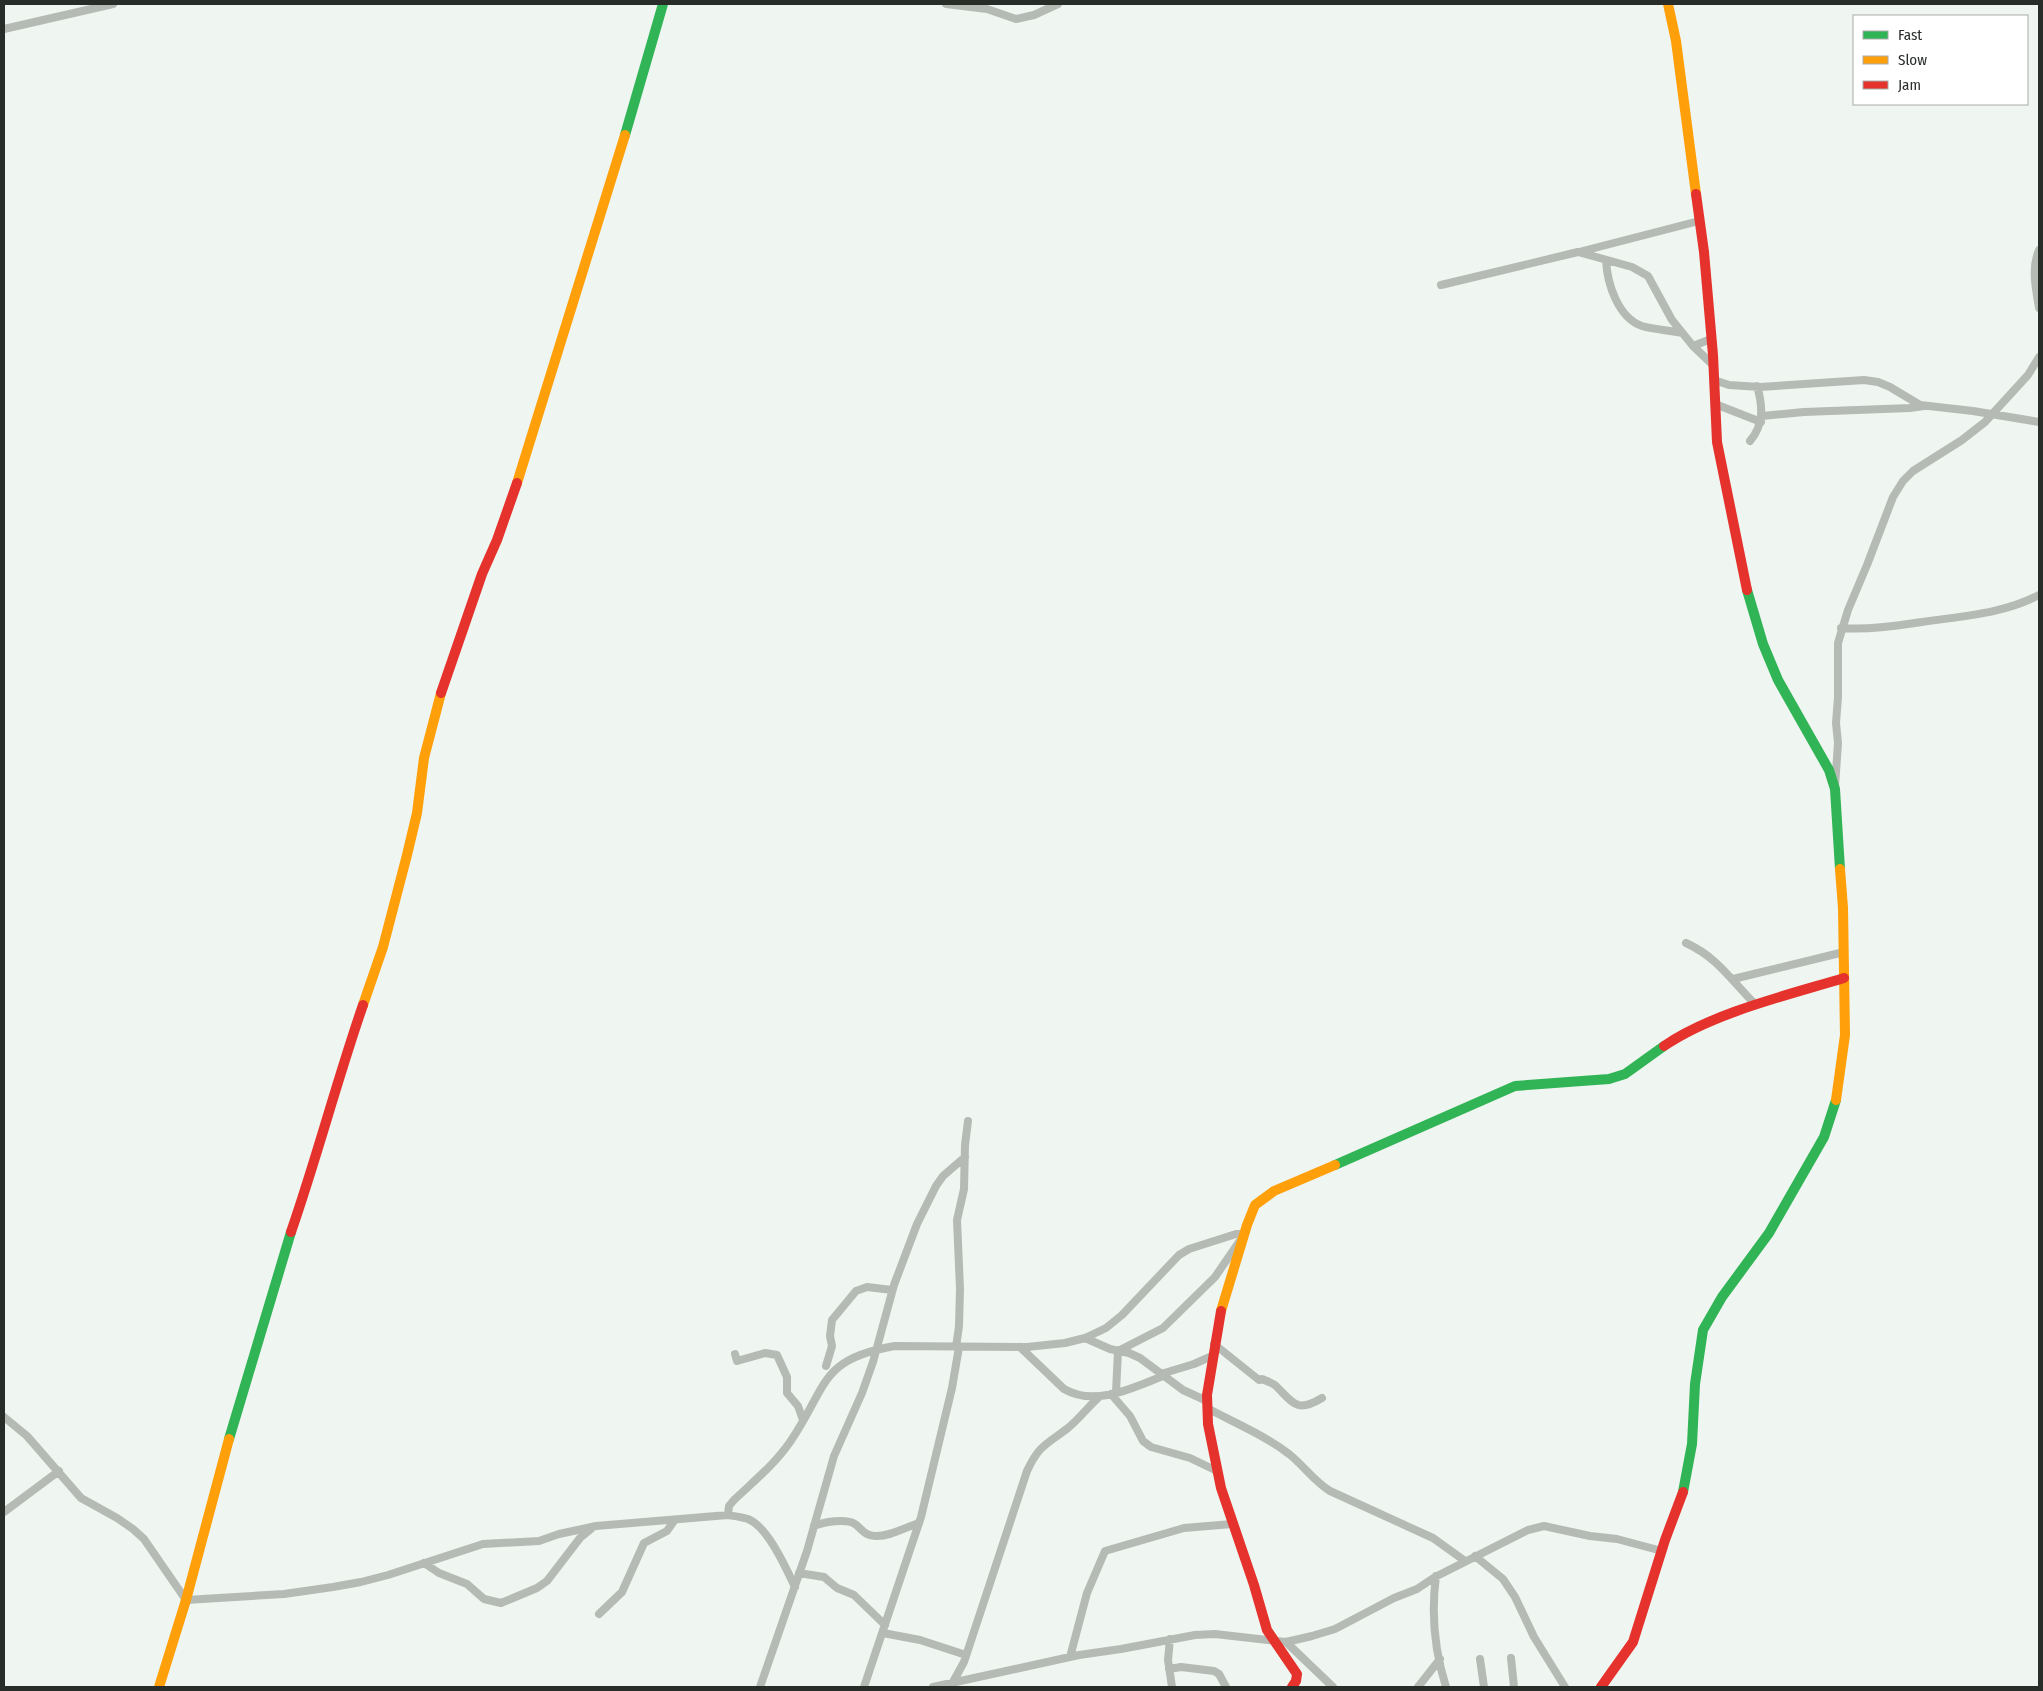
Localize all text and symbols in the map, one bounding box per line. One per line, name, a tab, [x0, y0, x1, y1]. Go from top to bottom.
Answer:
legend	[1853, 15, 2028, 105]
text: Fast	[1898, 26, 1922, 44]
text: Slow	[1898, 51, 1927, 69]
text: Jam	[1898, 76, 1921, 94]

